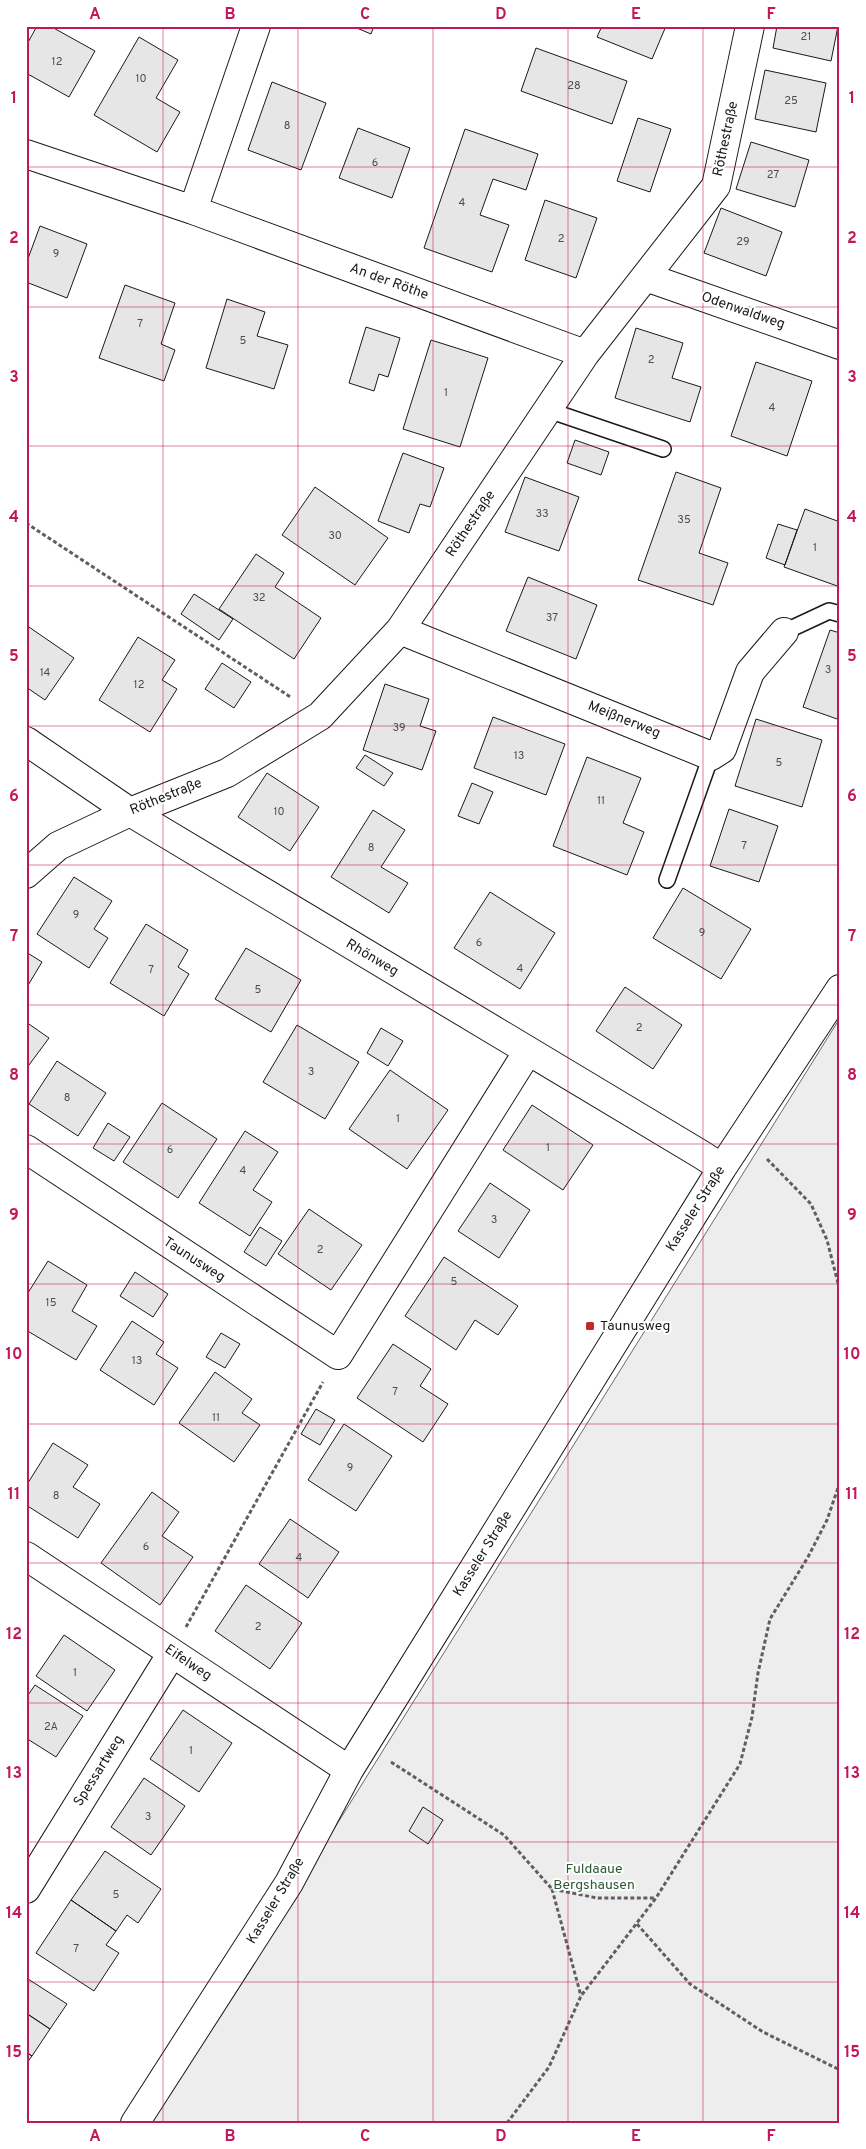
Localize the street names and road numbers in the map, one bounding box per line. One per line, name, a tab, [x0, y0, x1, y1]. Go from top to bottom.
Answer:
street label: Röthestraße	[710, 100, 742, 178]
street label: An der Röthe	[347, 260, 431, 304]
street label: Odenwaldweg	[699, 289, 787, 333]
street label: Röthestraße	[443, 488, 499, 560]
street label: Meißnerweg	[585, 698, 663, 742]
street label: Röthestraße	[127, 775, 205, 819]
street label: Rhönweg	[342, 936, 402, 980]
street label: Kasseler Straße	[663, 1163, 729, 1255]
street label: Taunusweg	[160, 1234, 228, 1286]
street label: Kasseler Straße	[450, 1508, 516, 1600]
street label: Eifelweg	[161, 1641, 215, 1685]
street label: Spessartweg	[70, 1732, 128, 1810]
street label: Kasseler Straße	[244, 1855, 308, 1947]

